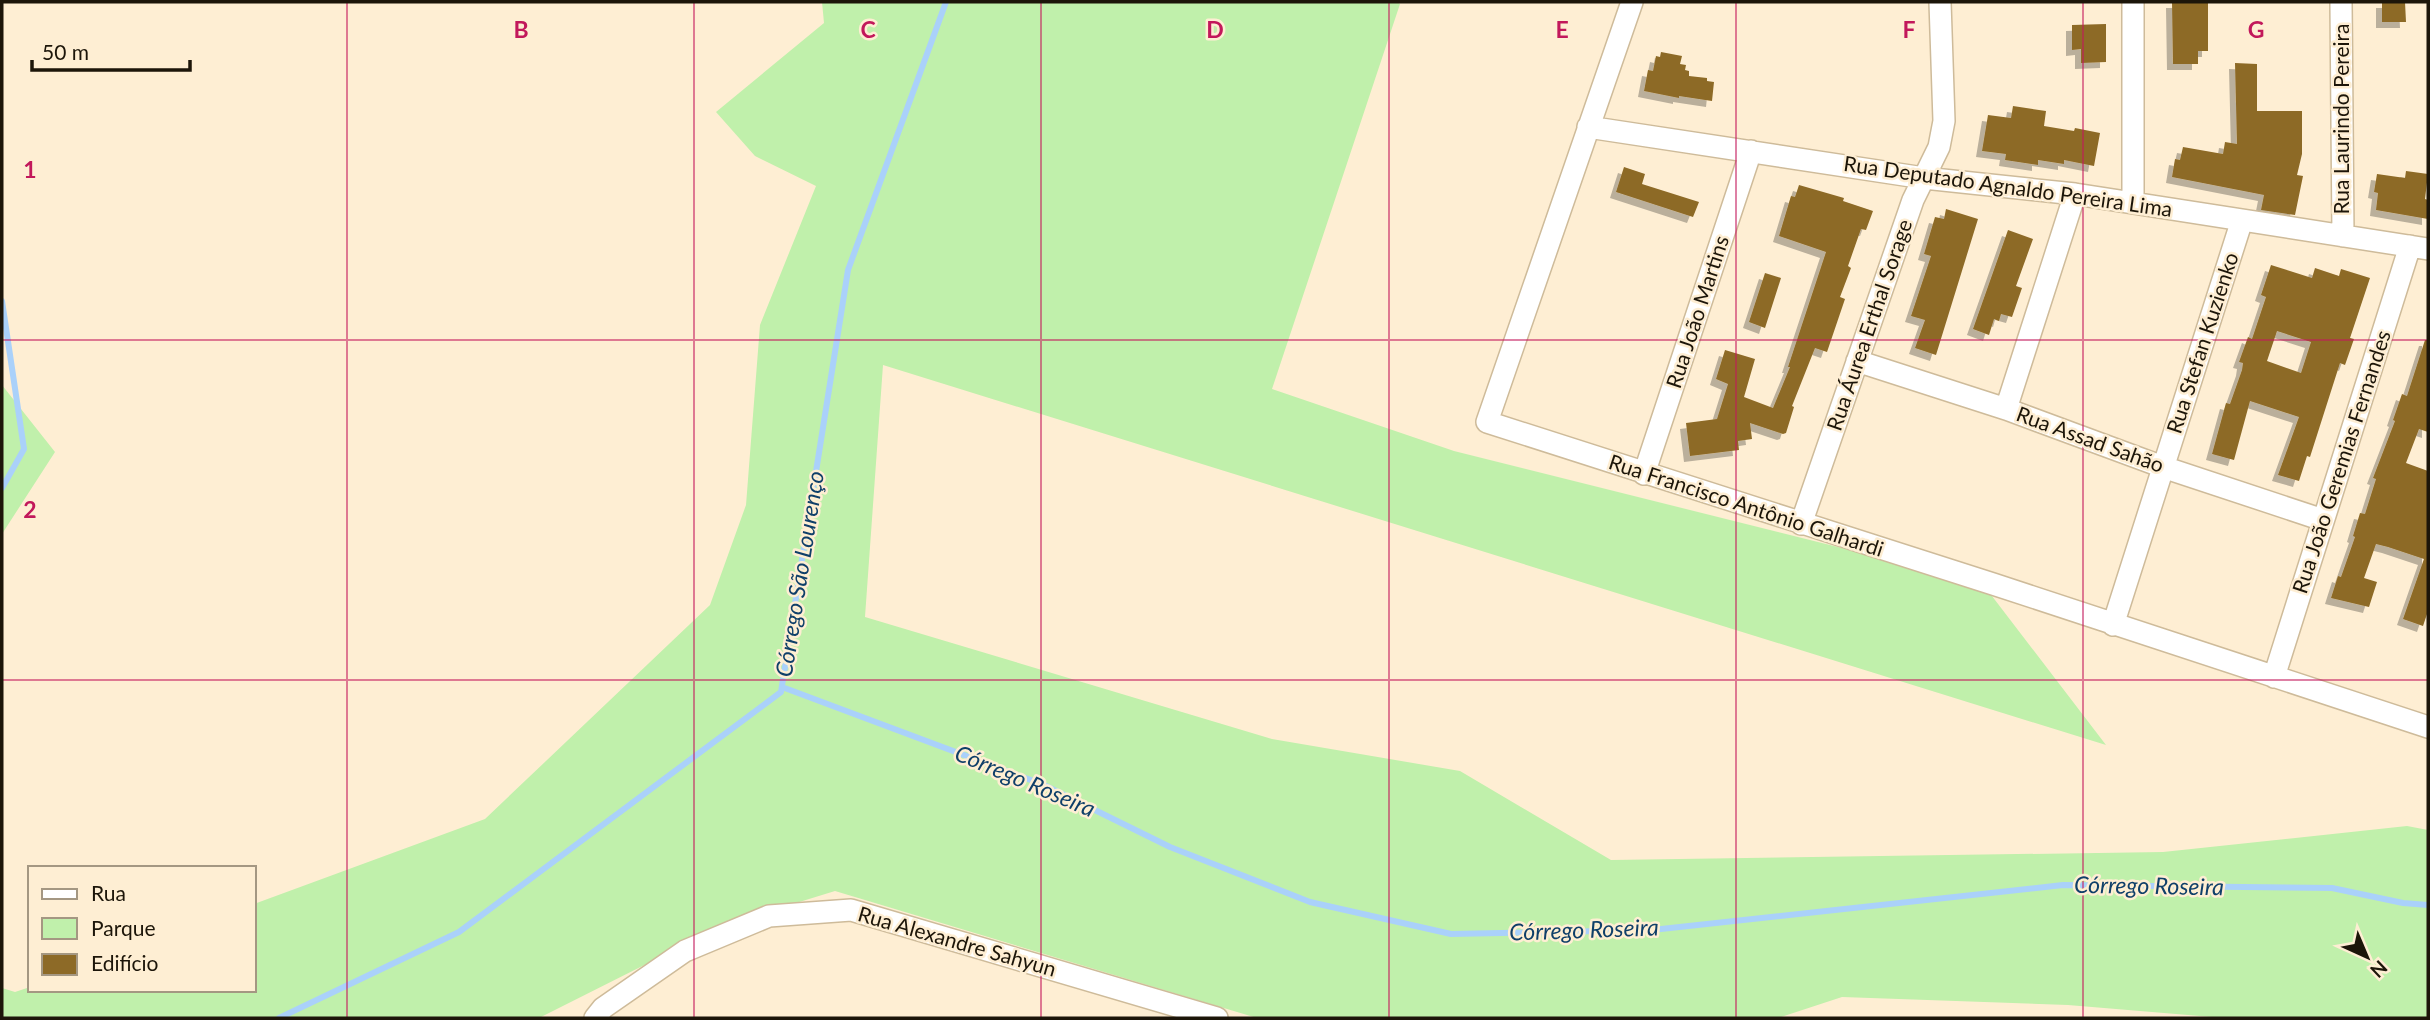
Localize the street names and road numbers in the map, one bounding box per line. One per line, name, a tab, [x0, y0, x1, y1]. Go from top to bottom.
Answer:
street label: Rua Laurindo Pereira	[2328, 23, 2353, 215]
street label: Rua Deputado Agnaldo Pereira Lima	[1842, 150, 2174, 221]
street label: Rua Áurea Erthal Sorage	[1821, 216, 1917, 433]
street label: Rua João Martins	[1660, 232, 1733, 391]
street label: Rua Stefan Kuzienko	[2161, 249, 2243, 436]
street label: Rua João Geremias Fernandes	[2286, 327, 2395, 596]
street label: Rua Assad Sahão	[2013, 400, 2168, 477]
street label: Rua Francisco Antônio Galhardi	[1606, 448, 1887, 561]
street label: Rua Alexandre Sahyun	[855, 900, 1059, 981]

